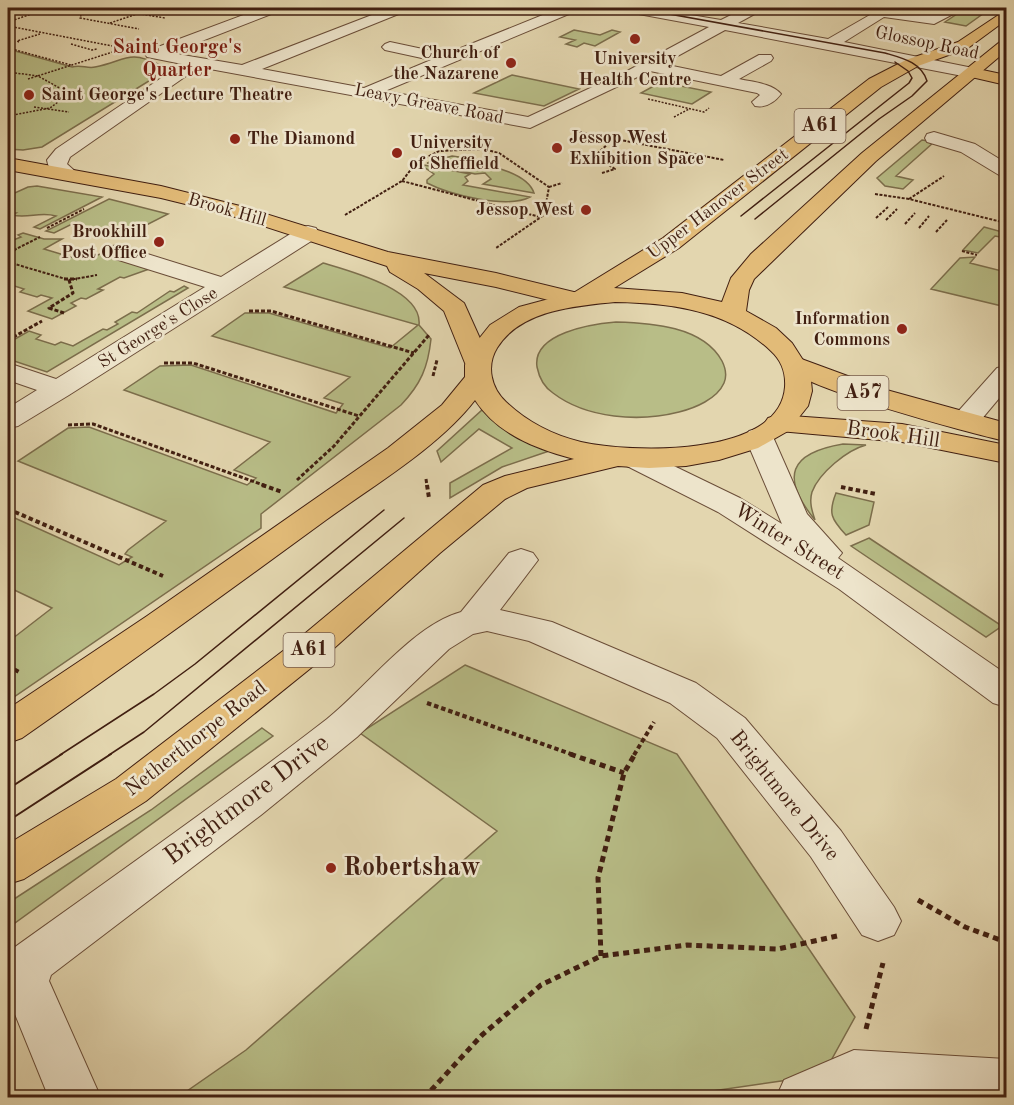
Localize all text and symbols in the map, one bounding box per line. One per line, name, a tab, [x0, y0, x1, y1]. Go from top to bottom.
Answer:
street label: Glossop Road	[873, 23, 981, 63]
marker: University Health Centre	[628, 32, 642, 46]
district label: Saint George's Quarter	[113, 38, 242, 81]
place label: Church of the Nazarene	[394, 44, 501, 83]
place label: University Health Centre	[579, 50, 691, 89]
marker: Church of the Nazarene	[504, 56, 518, 70]
street label: Leavy Greave Road	[353, 81, 505, 127]
place label: Saint George's Lecture Theatre	[41, 86, 292, 104]
marker: Saint George's Lecture Theatre	[22, 88, 36, 102]
road number: A61	[794, 109, 846, 143]
place label: Jessop West Exhibition Space	[569, 129, 704, 168]
place label: The Diamond	[247, 130, 356, 148]
marker: The Diamond	[228, 132, 242, 146]
place label: University of Sheffield	[409, 134, 500, 173]
marker: Jessop West Exhibition Space	[550, 141, 564, 155]
street label: Upper Hanover Street	[644, 145, 792, 263]
marker: University of Sheffield	[390, 146, 404, 160]
street label: Brook Hill	[186, 190, 268, 230]
place label: Jessop West	[476, 201, 574, 219]
marker: Jessop West	[579, 203, 593, 217]
place label: Brookhill Post Office	[61, 223, 147, 262]
marker: Brookhill Post Office	[152, 235, 166, 249]
street label: St George's Close	[95, 284, 221, 372]
place label: Information Commons	[794, 310, 890, 349]
marker: Information Commons	[895, 322, 909, 336]
road number: A57	[838, 376, 888, 410]
street label: Brook Hill	[845, 418, 941, 452]
street label: Winter Street	[730, 500, 848, 584]
road number: A61	[284, 633, 334, 667]
street label: Netherthorpe Road	[121, 677, 271, 801]
street label: Brightmore Drive	[725, 727, 843, 865]
street label: Brightmore Drive	[160, 730, 334, 870]
place label: Robertshaw	[343, 855, 480, 881]
marker: Robertshaw	[324, 861, 338, 875]

